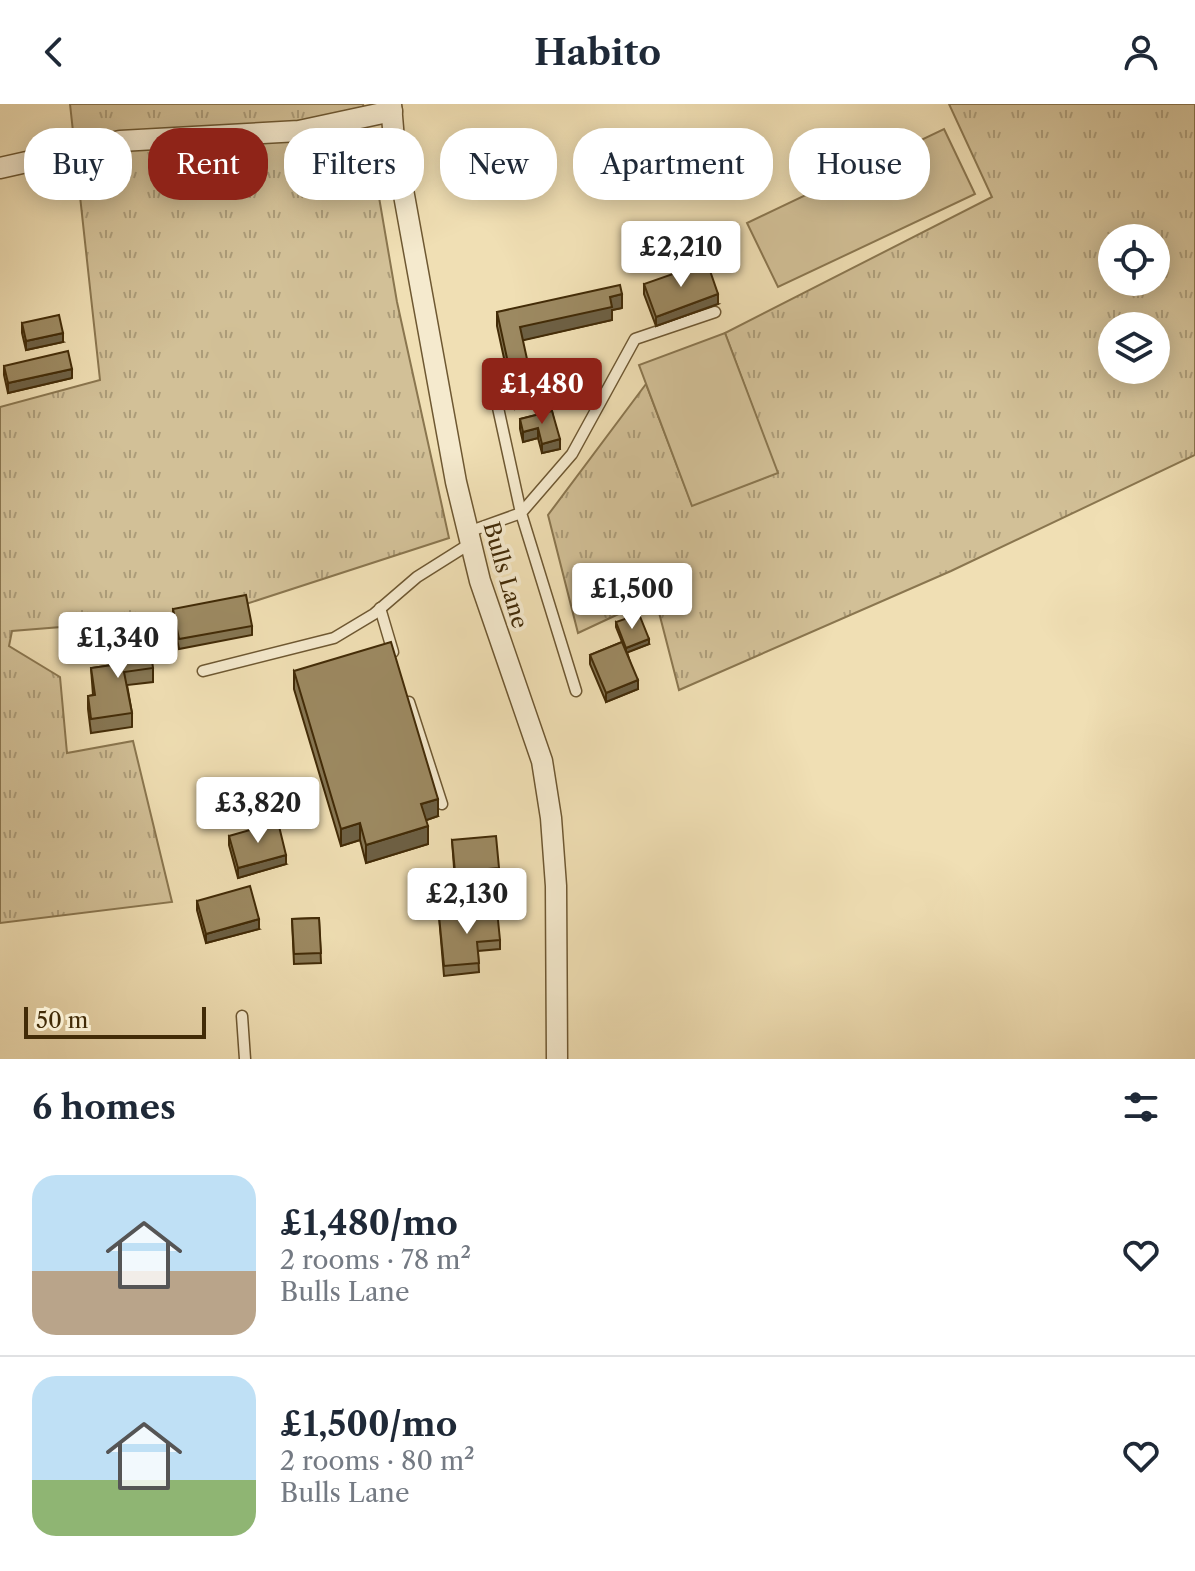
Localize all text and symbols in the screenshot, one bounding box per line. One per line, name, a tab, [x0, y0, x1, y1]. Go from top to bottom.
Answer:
icon: back	[32, 30, 76, 74]
text: Habito	[534, 30, 661, 74]
icon: person	[1119, 30, 1163, 74]
chip: Buy	[24, 128, 132, 200]
chip: Rent	[148, 128, 268, 200]
chip: Filters	[284, 128, 424, 200]
chip: New	[440, 128, 557, 200]
chip: Apartment	[573, 128, 773, 200]
chip: House	[789, 128, 930, 200]
pin: £2,210	[616, 221, 746, 289]
map controls	[1098, 224, 1170, 384]
button: locate	[1098, 224, 1170, 296]
text: £2,210	[639, 231, 723, 263]
button: layers	[1098, 312, 1170, 384]
pin: £1,480	[477, 358, 607, 426]
text: £1,480	[500, 368, 584, 400]
street label: Bulls Lane	[477, 519, 534, 632]
pin: £1,500	[567, 563, 697, 631]
text: £1,500	[590, 573, 674, 605]
pin: £1,340	[53, 612, 183, 680]
text: £1,340	[77, 622, 160, 654]
pin: £3,820	[193, 777, 323, 845]
text: £3,820	[214, 787, 302, 819]
pin: £2,130	[402, 868, 532, 936]
text: £2,130	[426, 878, 508, 910]
scale bar	[24, 1003, 206, 1039]
text: 50 m	[36, 1007, 88, 1034]
icon: filters	[1119, 1085, 1163, 1129]
text: 6 homes	[32, 1086, 176, 1128]
text: £1,480/mo	[280, 1202, 458, 1244]
icon: home	[96, 1207, 192, 1303]
icon: heart	[1119, 1233, 1163, 1277]
text: 2 rooms · 78 m²	[280, 1244, 471, 1276]
text: Bulls Lane	[280, 1276, 409, 1308]
text: £1,500/mo	[280, 1403, 457, 1445]
icon: home	[96, 1408, 192, 1504]
icon: heart	[1119, 1434, 1163, 1478]
text: 2 rooms · 80 m²	[280, 1445, 475, 1477]
text: Bulls Lane	[280, 1477, 409, 1509]

